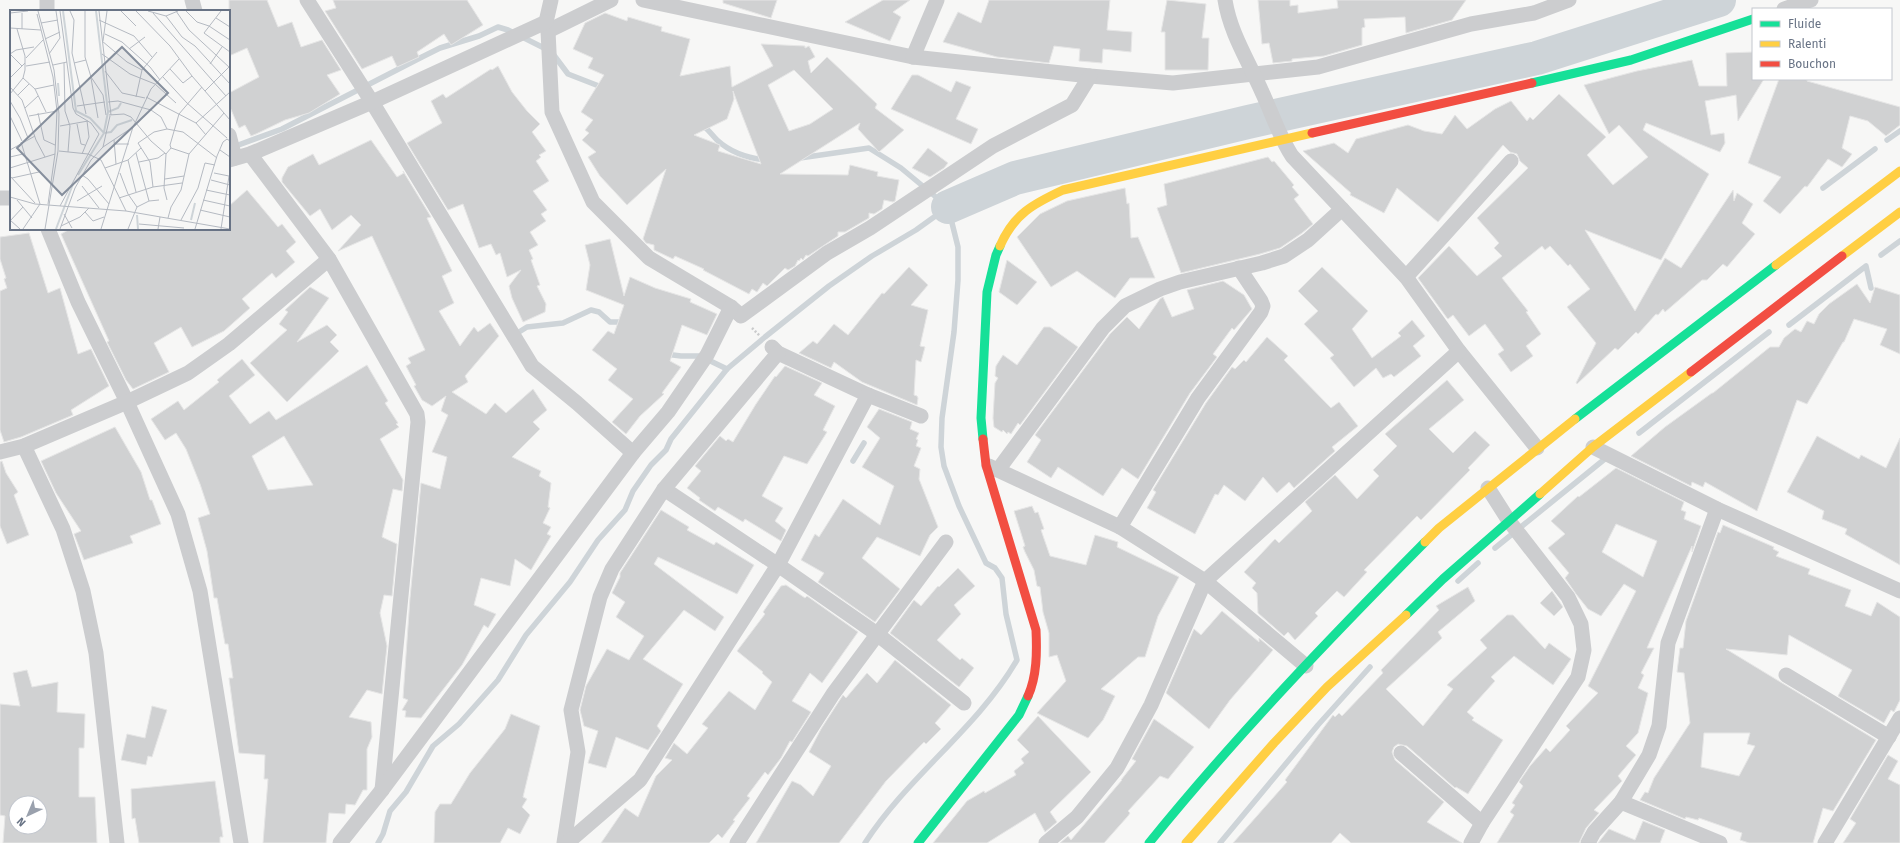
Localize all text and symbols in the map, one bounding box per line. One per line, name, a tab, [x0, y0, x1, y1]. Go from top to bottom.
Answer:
legend	[1752, 8, 1892, 80]
inset map	[10, 10, 230, 230]
text: Fluide	[1788, 17, 1821, 31]
text: Ralenti	[1788, 37, 1826, 51]
text: Bouchon	[1788, 57, 1836, 71]
north arrow	[8, 795, 48, 835]
text: N	[14, 815, 29, 829]

